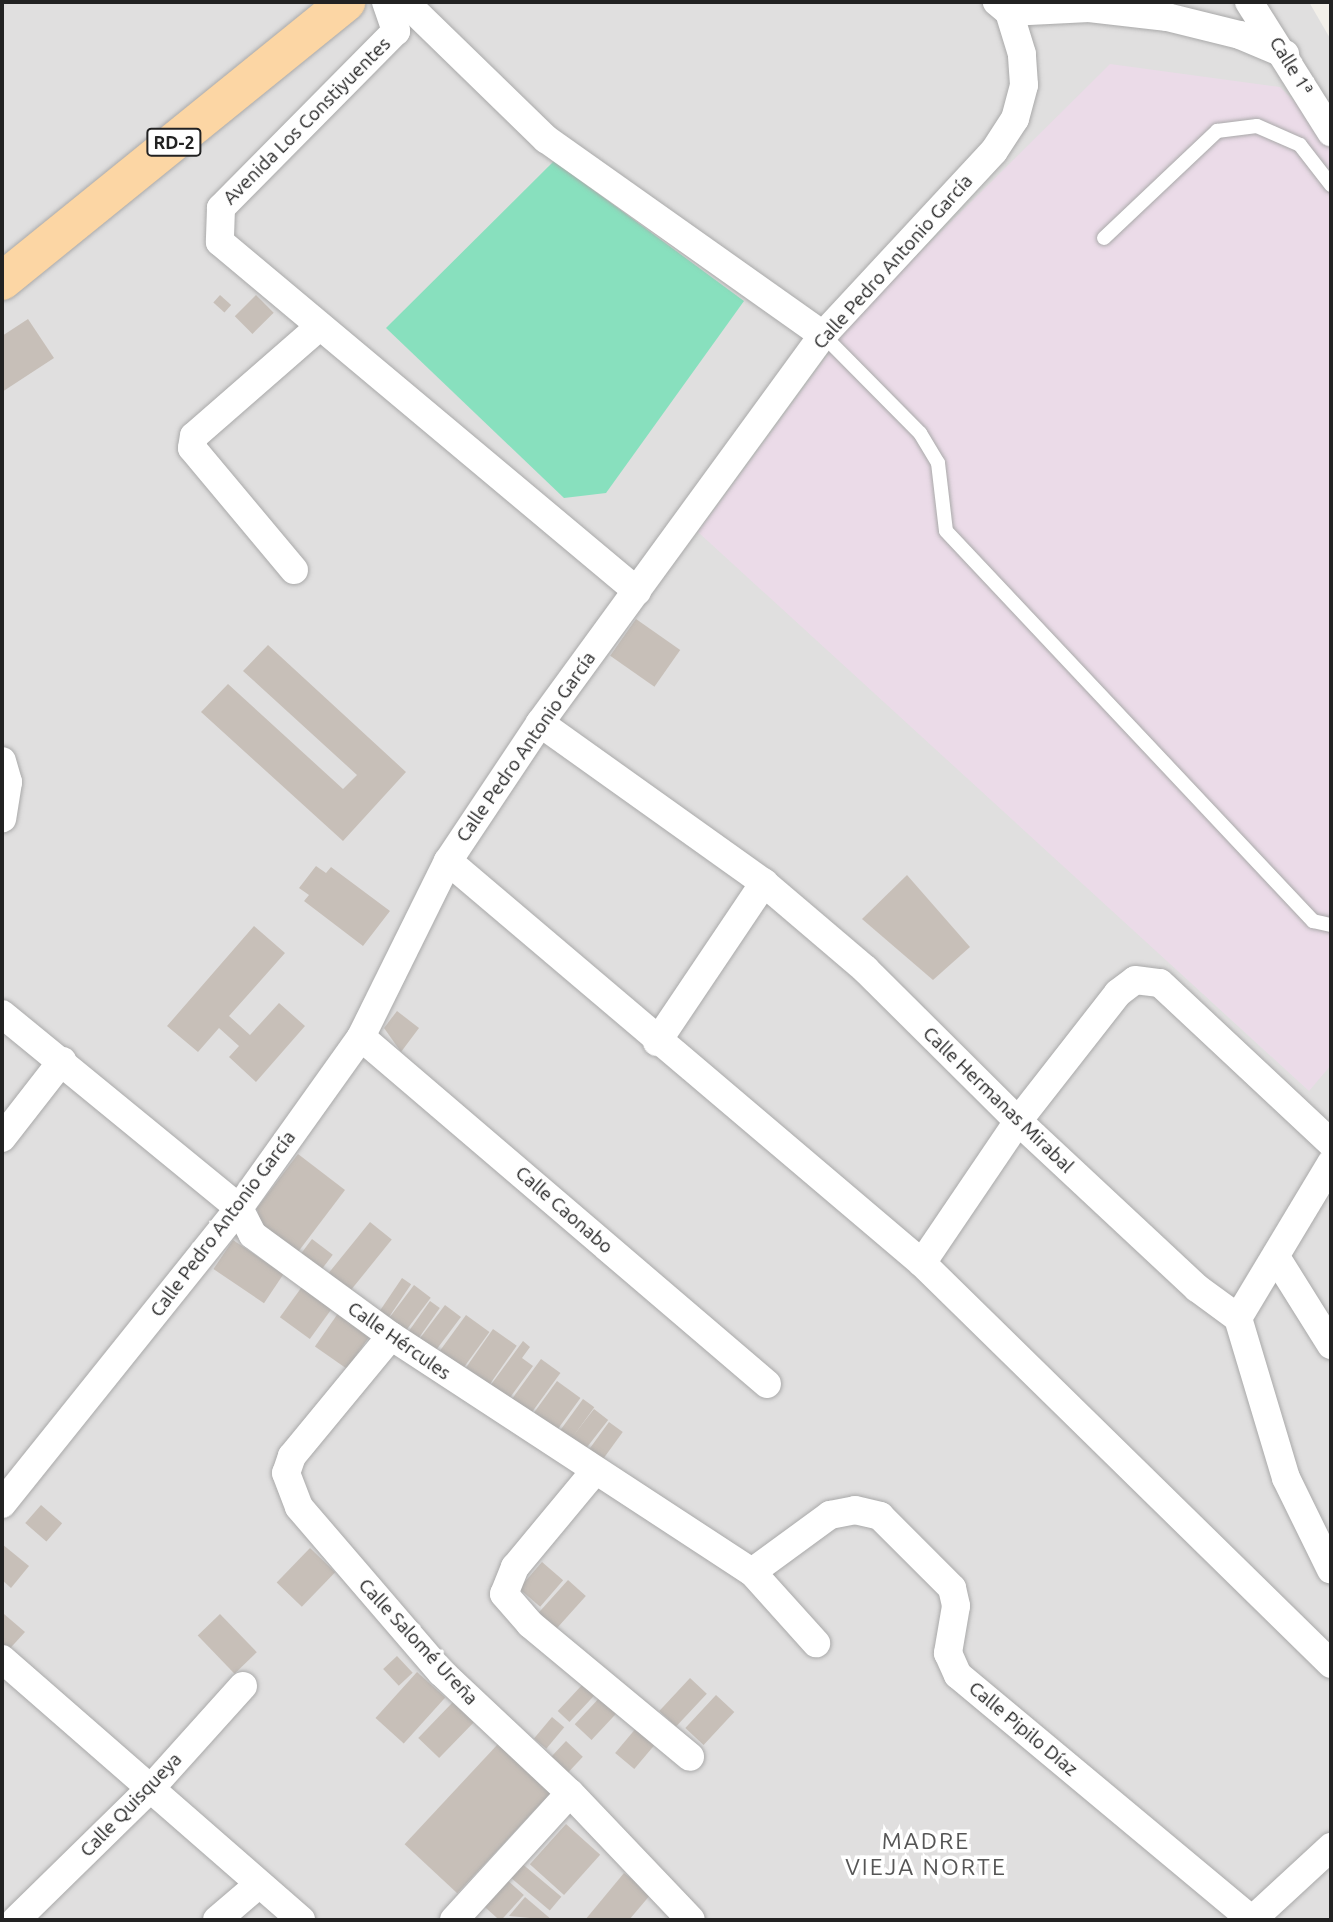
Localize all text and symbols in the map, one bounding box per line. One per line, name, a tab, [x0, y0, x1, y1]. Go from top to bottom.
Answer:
street label: Avenida Los Constiyuentes	[219, 33, 395, 209]
street label: Calle 1ª	[1264, 33, 1318, 99]
road number: RD-2	[146, 127, 202, 156]
street label: Calle Pedro Antonio García	[809, 170, 977, 354]
street label: Calle Pedro Antonio García	[452, 648, 600, 846]
street label: Calle Hermanas Mirabal	[918, 1022, 1078, 1178]
street label: Calle Pedro Antonio García	[146, 1127, 300, 1321]
street label: Calle Caonabo	[511, 1162, 617, 1258]
street label: Calle Hércules	[343, 1297, 455, 1385]
street label: Calle Salomé Ureña	[354, 1574, 482, 1710]
street label: Calle Pipilo Díaz	[964, 1677, 1082, 1781]
street label: Calle Quisqueya	[76, 1748, 186, 1862]
district label: MADRE VIEJA NORTE	[847, 1827, 1005, 1881]

